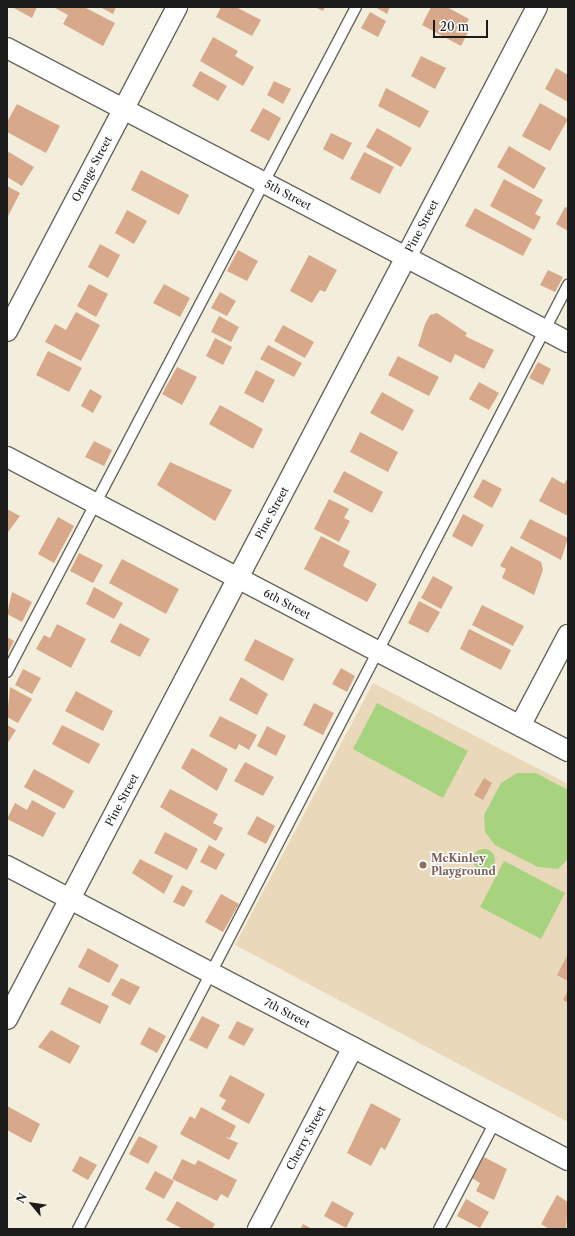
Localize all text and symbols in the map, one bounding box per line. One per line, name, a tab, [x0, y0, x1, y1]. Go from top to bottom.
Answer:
scale bar	[435, 12, 490, 38]
text: 20 m	[440, 19, 469, 34]
street label: Orange Street	[69, 134, 115, 204]
street label: 5th Street	[262, 177, 314, 213]
street label: Pine Street	[403, 197, 441, 255]
street label: Pine Street	[253, 484, 291, 542]
street label: 6th Street	[261, 586, 313, 622]
street label: Pine Street	[103, 771, 141, 829]
place label: McKinley Playground	[431, 852, 496, 878]
marker: McKinley Playground	[418, 860, 428, 870]
street label: 7th Street	[262, 995, 312, 1031]
street label: Cherry Street	[284, 1104, 328, 1172]
north arrow	[12, 1184, 52, 1224]
text: N	[13, 1191, 30, 1206]

